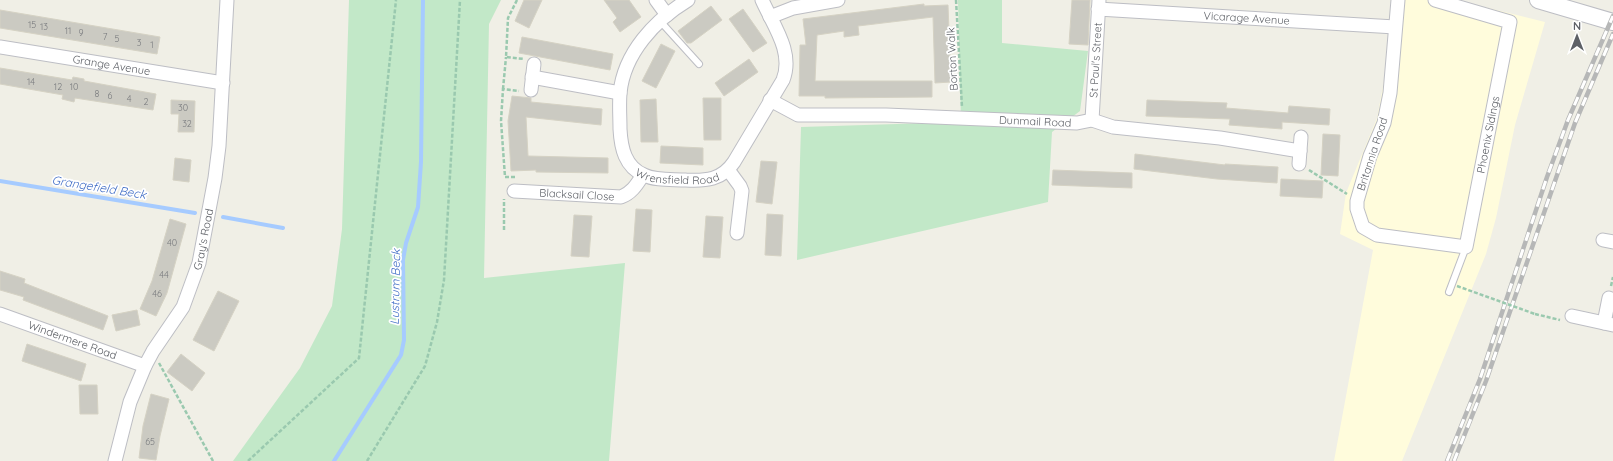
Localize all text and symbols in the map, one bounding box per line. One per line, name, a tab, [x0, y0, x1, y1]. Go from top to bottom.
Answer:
street label: Vicarage Avenue	[1203, 8, 1290, 28]
north arrow	[1557, 16, 1597, 56]
house number: 15	[28, 19, 36, 30]
text: N	[1573, 19, 1581, 33]
house number: 13	[40, 21, 48, 32]
street label: St Paul's Street	[1086, 22, 1105, 98]
house number: 11	[65, 25, 71, 36]
house number: 9	[78, 27, 84, 38]
street label: Borton Walk	[943, 27, 961, 91]
house number: 7	[103, 31, 108, 42]
house number: 5	[115, 33, 120, 44]
house number: 3	[137, 37, 142, 48]
house number: 1	[150, 39, 154, 50]
street label: Grange Avenue	[72, 52, 151, 78]
house number: 14	[27, 76, 35, 87]
house number: 12	[54, 81, 62, 92]
house number: 10	[70, 81, 78, 92]
house number: 8	[95, 88, 100, 99]
house number: 6	[108, 90, 113, 101]
house number: 4	[127, 93, 132, 104]
street label: Phoenix Sidings	[1474, 95, 1502, 175]
house number: 2	[144, 96, 149, 107]
house number: 30	[178, 102, 188, 113]
street label: Dunmail Road	[999, 113, 1072, 130]
street label: Britannia Road	[1354, 116, 1390, 192]
house number: 32	[182, 118, 192, 129]
street label: Wrensfield Road	[633, 165, 721, 187]
water label: Grangefield Beck	[51, 172, 149, 202]
street label: Blacksail Close	[539, 185, 615, 204]
street label: Gray's Road	[190, 207, 216, 272]
house number: 40	[167, 237, 177, 248]
water label: Lustrum Beck	[387, 247, 403, 325]
house number: 44	[159, 269, 169, 280]
house number: 46	[152, 288, 162, 299]
street label: Windermere Road	[26, 318, 119, 362]
house number: 65	[145, 436, 155, 447]

